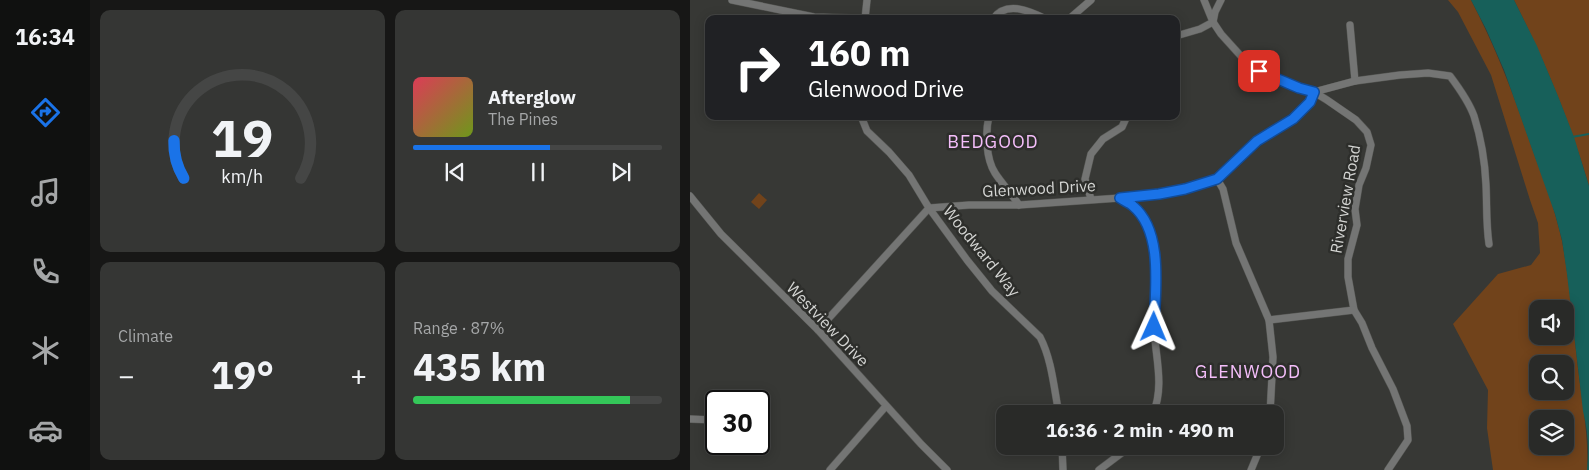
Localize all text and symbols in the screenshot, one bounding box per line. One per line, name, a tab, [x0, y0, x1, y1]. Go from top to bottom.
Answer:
text: 16:34	[15, 22, 75, 51]
text: 160 m	[808, 30, 911, 76]
icon: right	[725, 35, 790, 100]
pin	[1238, 50, 1280, 92]
icon: arrive	[1245, 57, 1273, 85]
text: Glenwood Drive	[808, 74, 964, 103]
text: Afterglow	[488, 85, 576, 109]
icon: directions	[28, 95, 63, 130]
text: 19	[211, 104, 274, 171]
text: The Pines	[488, 109, 558, 129]
district label: BEDGOOD	[947, 130, 1039, 153]
street label: Riverview Road	[1326, 143, 1364, 255]
icon: previous	[441, 158, 469, 186]
icon: pause	[524, 158, 552, 186]
icon: next	[607, 158, 635, 186]
text: km/h	[222, 165, 264, 188]
icon: music	[28, 175, 63, 210]
street label: Glenwood Drive	[982, 175, 1096, 201]
street label: Woodward Way	[939, 201, 1025, 301]
icon: phone	[28, 254, 63, 289]
street label: Westview Drive	[783, 278, 874, 371]
position arrow	[1127, 300, 1179, 352]
map controls	[1529, 300, 1574, 455]
button: sound	[1529, 300, 1574, 345]
text: Range · 87%	[413, 318, 505, 338]
text: Climate	[118, 326, 173, 346]
icon: climate	[28, 333, 63, 368]
text: 435 km	[413, 342, 546, 391]
text: 19°	[211, 350, 274, 399]
button: search	[1529, 355, 1574, 400]
text: −	[118, 357, 135, 394]
text: +	[350, 357, 367, 394]
district label: GLENWOOD	[1195, 360, 1301, 383]
speed limit sign: 30	[705, 390, 770, 455]
button: layers	[1529, 410, 1574, 455]
icon: car	[28, 413, 63, 448]
text: 16:36 · 2 min · 490 m	[1046, 418, 1234, 442]

